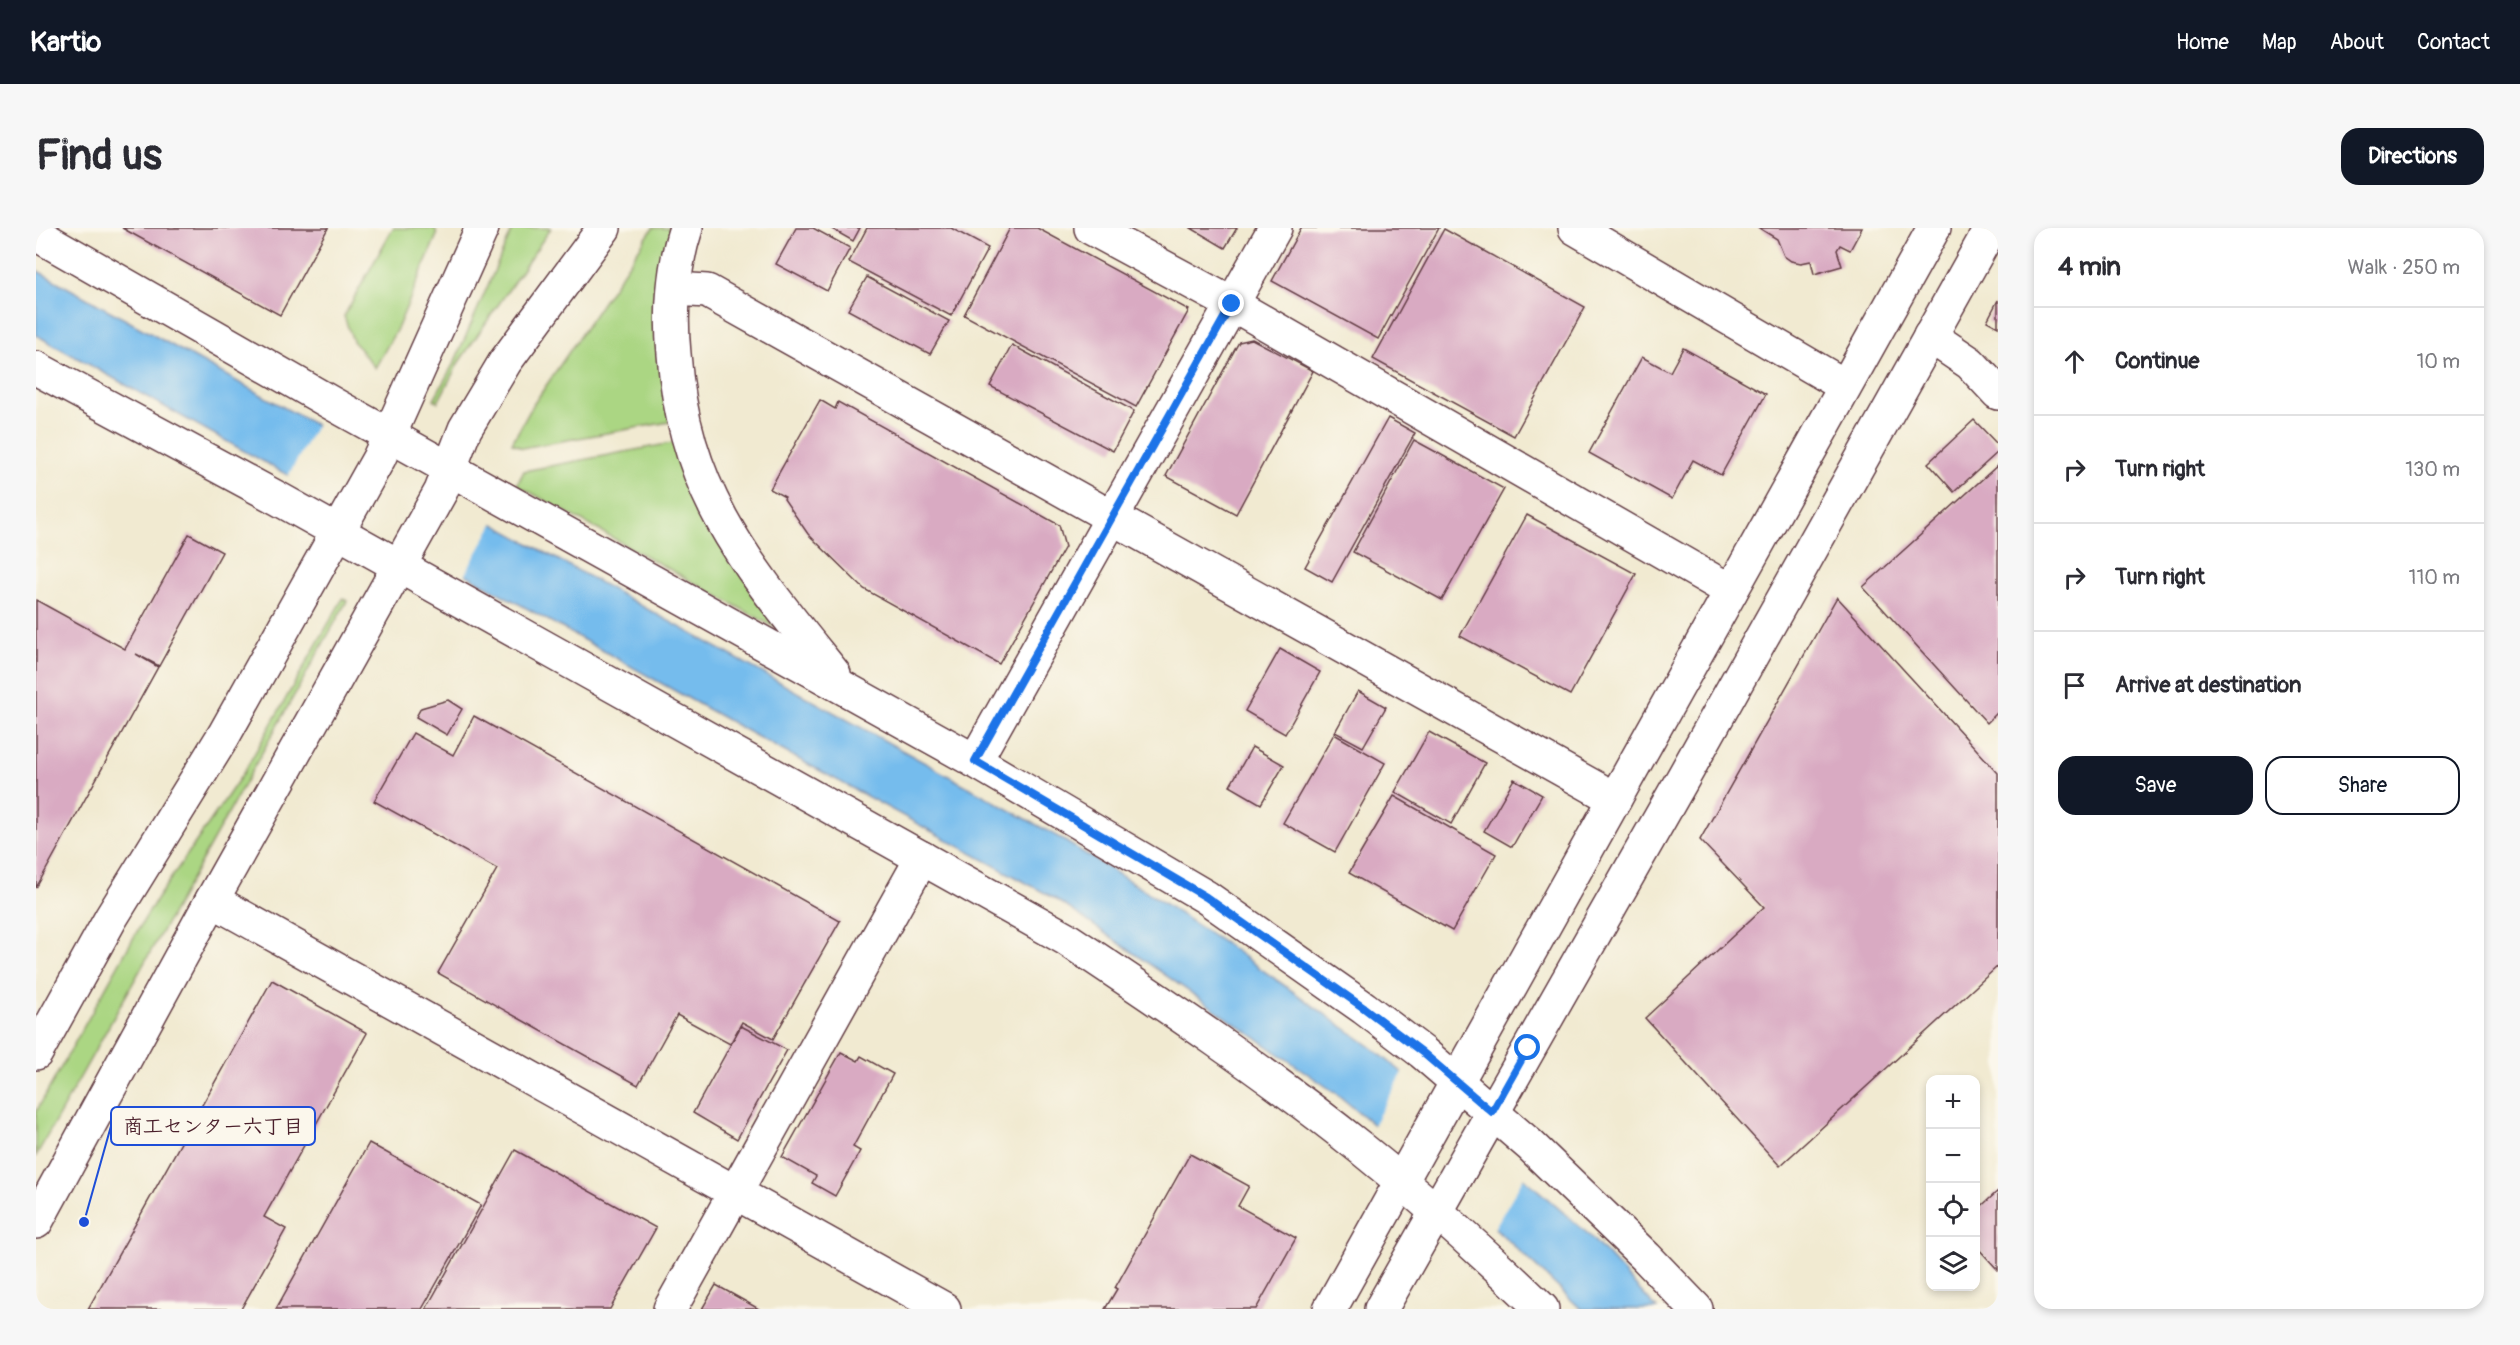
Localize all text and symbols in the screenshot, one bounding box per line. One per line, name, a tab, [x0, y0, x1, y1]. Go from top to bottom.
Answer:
text: Kartio	[30, 25, 101, 60]
text: Home	[2176, 29, 2229, 56]
text: Map	[2262, 29, 2297, 56]
text: About	[2330, 29, 2384, 56]
text: Contact	[2417, 29, 2490, 56]
button: Directions	[2341, 128, 2484, 185]
text: Find us	[36, 130, 162, 182]
text: 4 min	[2058, 251, 2121, 283]
text: Walk · 250 m	[2348, 255, 2460, 280]
route end	[1218, 290, 1244, 316]
icon: ahead	[2058, 345, 2091, 378]
text: Continue	[2115, 347, 2199, 375]
text: 10 m	[2416, 349, 2460, 374]
icon: right	[2058, 453, 2091, 486]
text: Turn right	[2115, 455, 2205, 483]
text: 130 m	[2405, 457, 2460, 482]
icon: right	[2058, 561, 2091, 594]
text: Turn right	[2115, 563, 2205, 591]
text: 110 m	[2409, 565, 2460, 590]
icon: arrive	[2058, 669, 2091, 702]
text: Arrive at destination	[2115, 671, 2301, 699]
button: Save	[2058, 756, 2253, 815]
button: Share	[2265, 756, 2460, 815]
route start	[1514, 1034, 1540, 1060]
map controls	[1926, 1075, 1980, 1291]
button: +	[1926, 1075, 1980, 1129]
callout: 商工センター六丁目	[111, 1107, 315, 1145]
text: 商工センター六丁目	[123, 1114, 303, 1139]
button: −	[1926, 1129, 1980, 1183]
button: locate	[1926, 1183, 1980, 1237]
button: layers	[1926, 1237, 1980, 1291]

